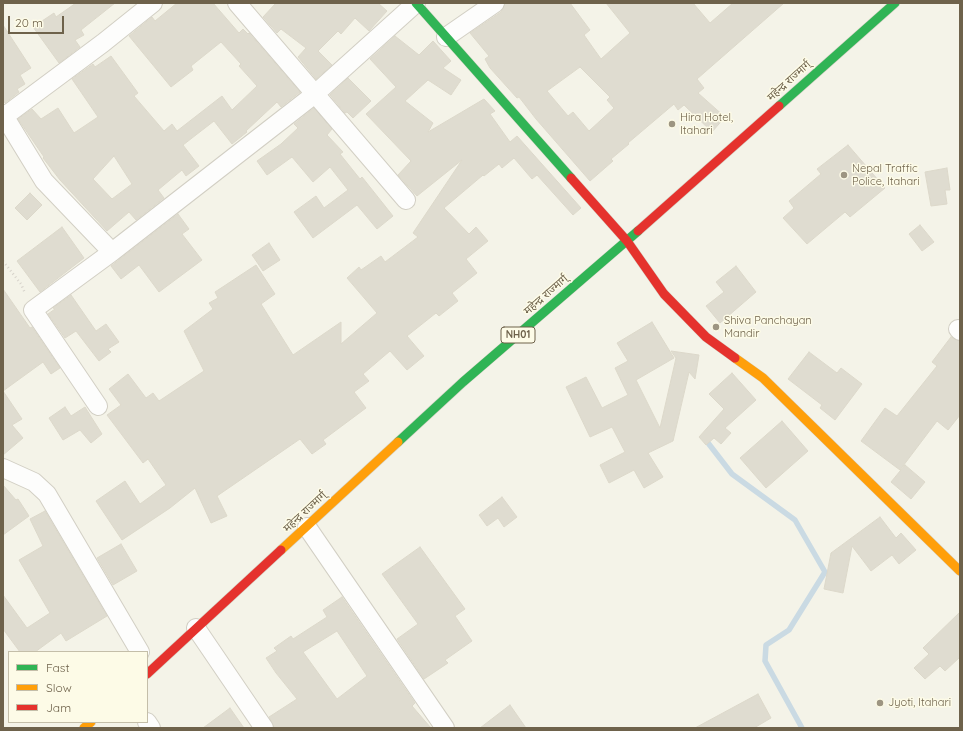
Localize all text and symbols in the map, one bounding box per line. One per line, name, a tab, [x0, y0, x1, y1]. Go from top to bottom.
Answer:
scale bar	[10, 8, 66, 34]
text: 20 m	[15, 15, 43, 30]
street label: महेन्द्र राज्मार्ग्	[765, 58, 813, 104]
place label: Hira Hotel, Itahari	[680, 111, 733, 137]
marker: Hira Hotel, Itahari	[667, 119, 677, 129]
place label: Nepal Traffic Police, Itahari	[852, 162, 920, 188]
marker: Nepal Traffic Police, Itahari	[839, 170, 849, 180]
street label: महेन्द्र राज्मार्ग्	[521, 272, 571, 318]
place label: Shiva Panchayan Mandir	[724, 314, 812, 340]
marker: Shiva Panchayan Mandir	[711, 322, 721, 332]
road number: NH01	[501, 327, 535, 343]
street label: महेन्द्र राज्मार्ग्	[281, 489, 329, 535]
legend	[8, 651, 148, 723]
text: Fast	[46, 660, 70, 675]
text: Slow	[46, 680, 72, 695]
place label: Jyoti, Itahari	[888, 696, 951, 710]
marker: Jyoti, Itahari	[875, 698, 885, 708]
text: Jam	[46, 700, 71, 715]

